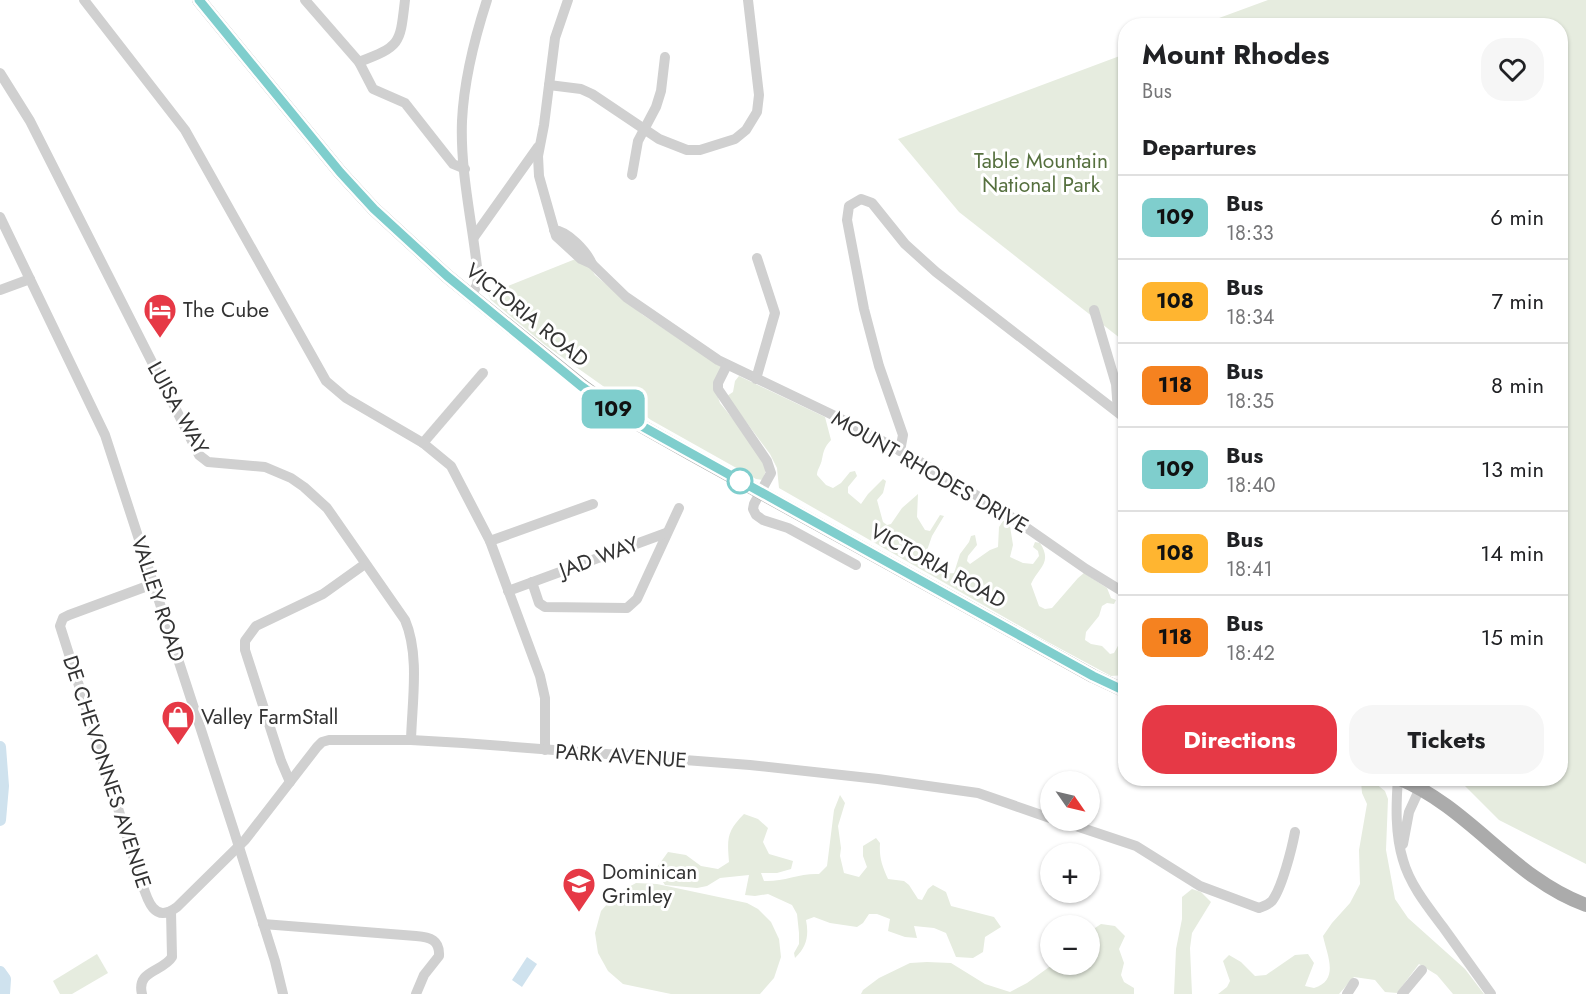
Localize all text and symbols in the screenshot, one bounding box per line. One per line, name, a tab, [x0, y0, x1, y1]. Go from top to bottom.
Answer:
text: Mount Rhodes	[1142, 34, 1330, 75]
button: heart	[1481, 38, 1544, 101]
text: Bus	[1142, 77, 1172, 106]
text: Departures	[1142, 131, 1256, 163]
park label: Table Mountain National Park	[974, 146, 1108, 200]
text: Bus	[1226, 187, 1263, 219]
text: 6 min	[1490, 201, 1544, 233]
text: 109	[1156, 202, 1194, 232]
text: 18:33	[1226, 219, 1274, 248]
street label: VICTORIA ROAD	[459, 256, 595, 374]
text: Bus	[1226, 271, 1263, 303]
text: 7 min	[1491, 285, 1544, 317]
text: 108	[1156, 286, 1194, 316]
hotel icon: The Cube	[142, 292, 178, 339]
place label: The Cube	[183, 295, 269, 325]
text: 18:34	[1226, 303, 1275, 332]
text: Bus	[1226, 355, 1263, 387]
street label: LUISA WAY	[140, 356, 216, 460]
text: 8 min	[1491, 369, 1544, 401]
text: 118	[1158, 370, 1192, 400]
text: 18:35	[1226, 387, 1274, 416]
line badge: 109	[578, 390, 648, 428]
text: 109	[594, 394, 632, 424]
street label: MOUNT RHODES DRIVE	[826, 403, 1034, 541]
text: Bus	[1226, 439, 1263, 471]
text: 13 min	[1481, 453, 1544, 485]
text: 109	[1156, 454, 1194, 484]
unlabelled marker	[727, 468, 753, 494]
text: 18:40	[1226, 471, 1276, 500]
street label: VICTORIA ROAD	[865, 516, 1011, 616]
text: Bus	[1226, 523, 1263, 555]
street label: JAD WAY	[552, 529, 643, 586]
street label: VALLEY ROAD	[124, 533, 192, 665]
text: 14 min	[1480, 537, 1544, 569]
text: 108	[1156, 538, 1194, 568]
text: 18:41	[1226, 555, 1273, 584]
text: Bus	[1226, 607, 1263, 639]
text: 15 min	[1481, 621, 1544, 653]
text: 118	[1158, 622, 1192, 652]
text: 18:42	[1226, 639, 1275, 668]
street label: DE CHEVONNES AVENUE	[55, 652, 159, 892]
shop icon: Valley FarmStall	[160, 699, 196, 746]
place label: Valley FarmStall	[201, 702, 338, 732]
button: Directions	[1142, 705, 1337, 774]
button: Tickets	[1349, 705, 1544, 774]
street label: PARK AVENUE	[554, 736, 688, 776]
north arrow	[1040, 771, 1100, 831]
map controls	[1040, 771, 1100, 975]
button: +	[1040, 843, 1100, 903]
place label: Dominican Grimley	[602, 857, 697, 911]
school or university icon: Dominican Grimley	[561, 866, 597, 913]
button: −	[1040, 915, 1100, 975]

